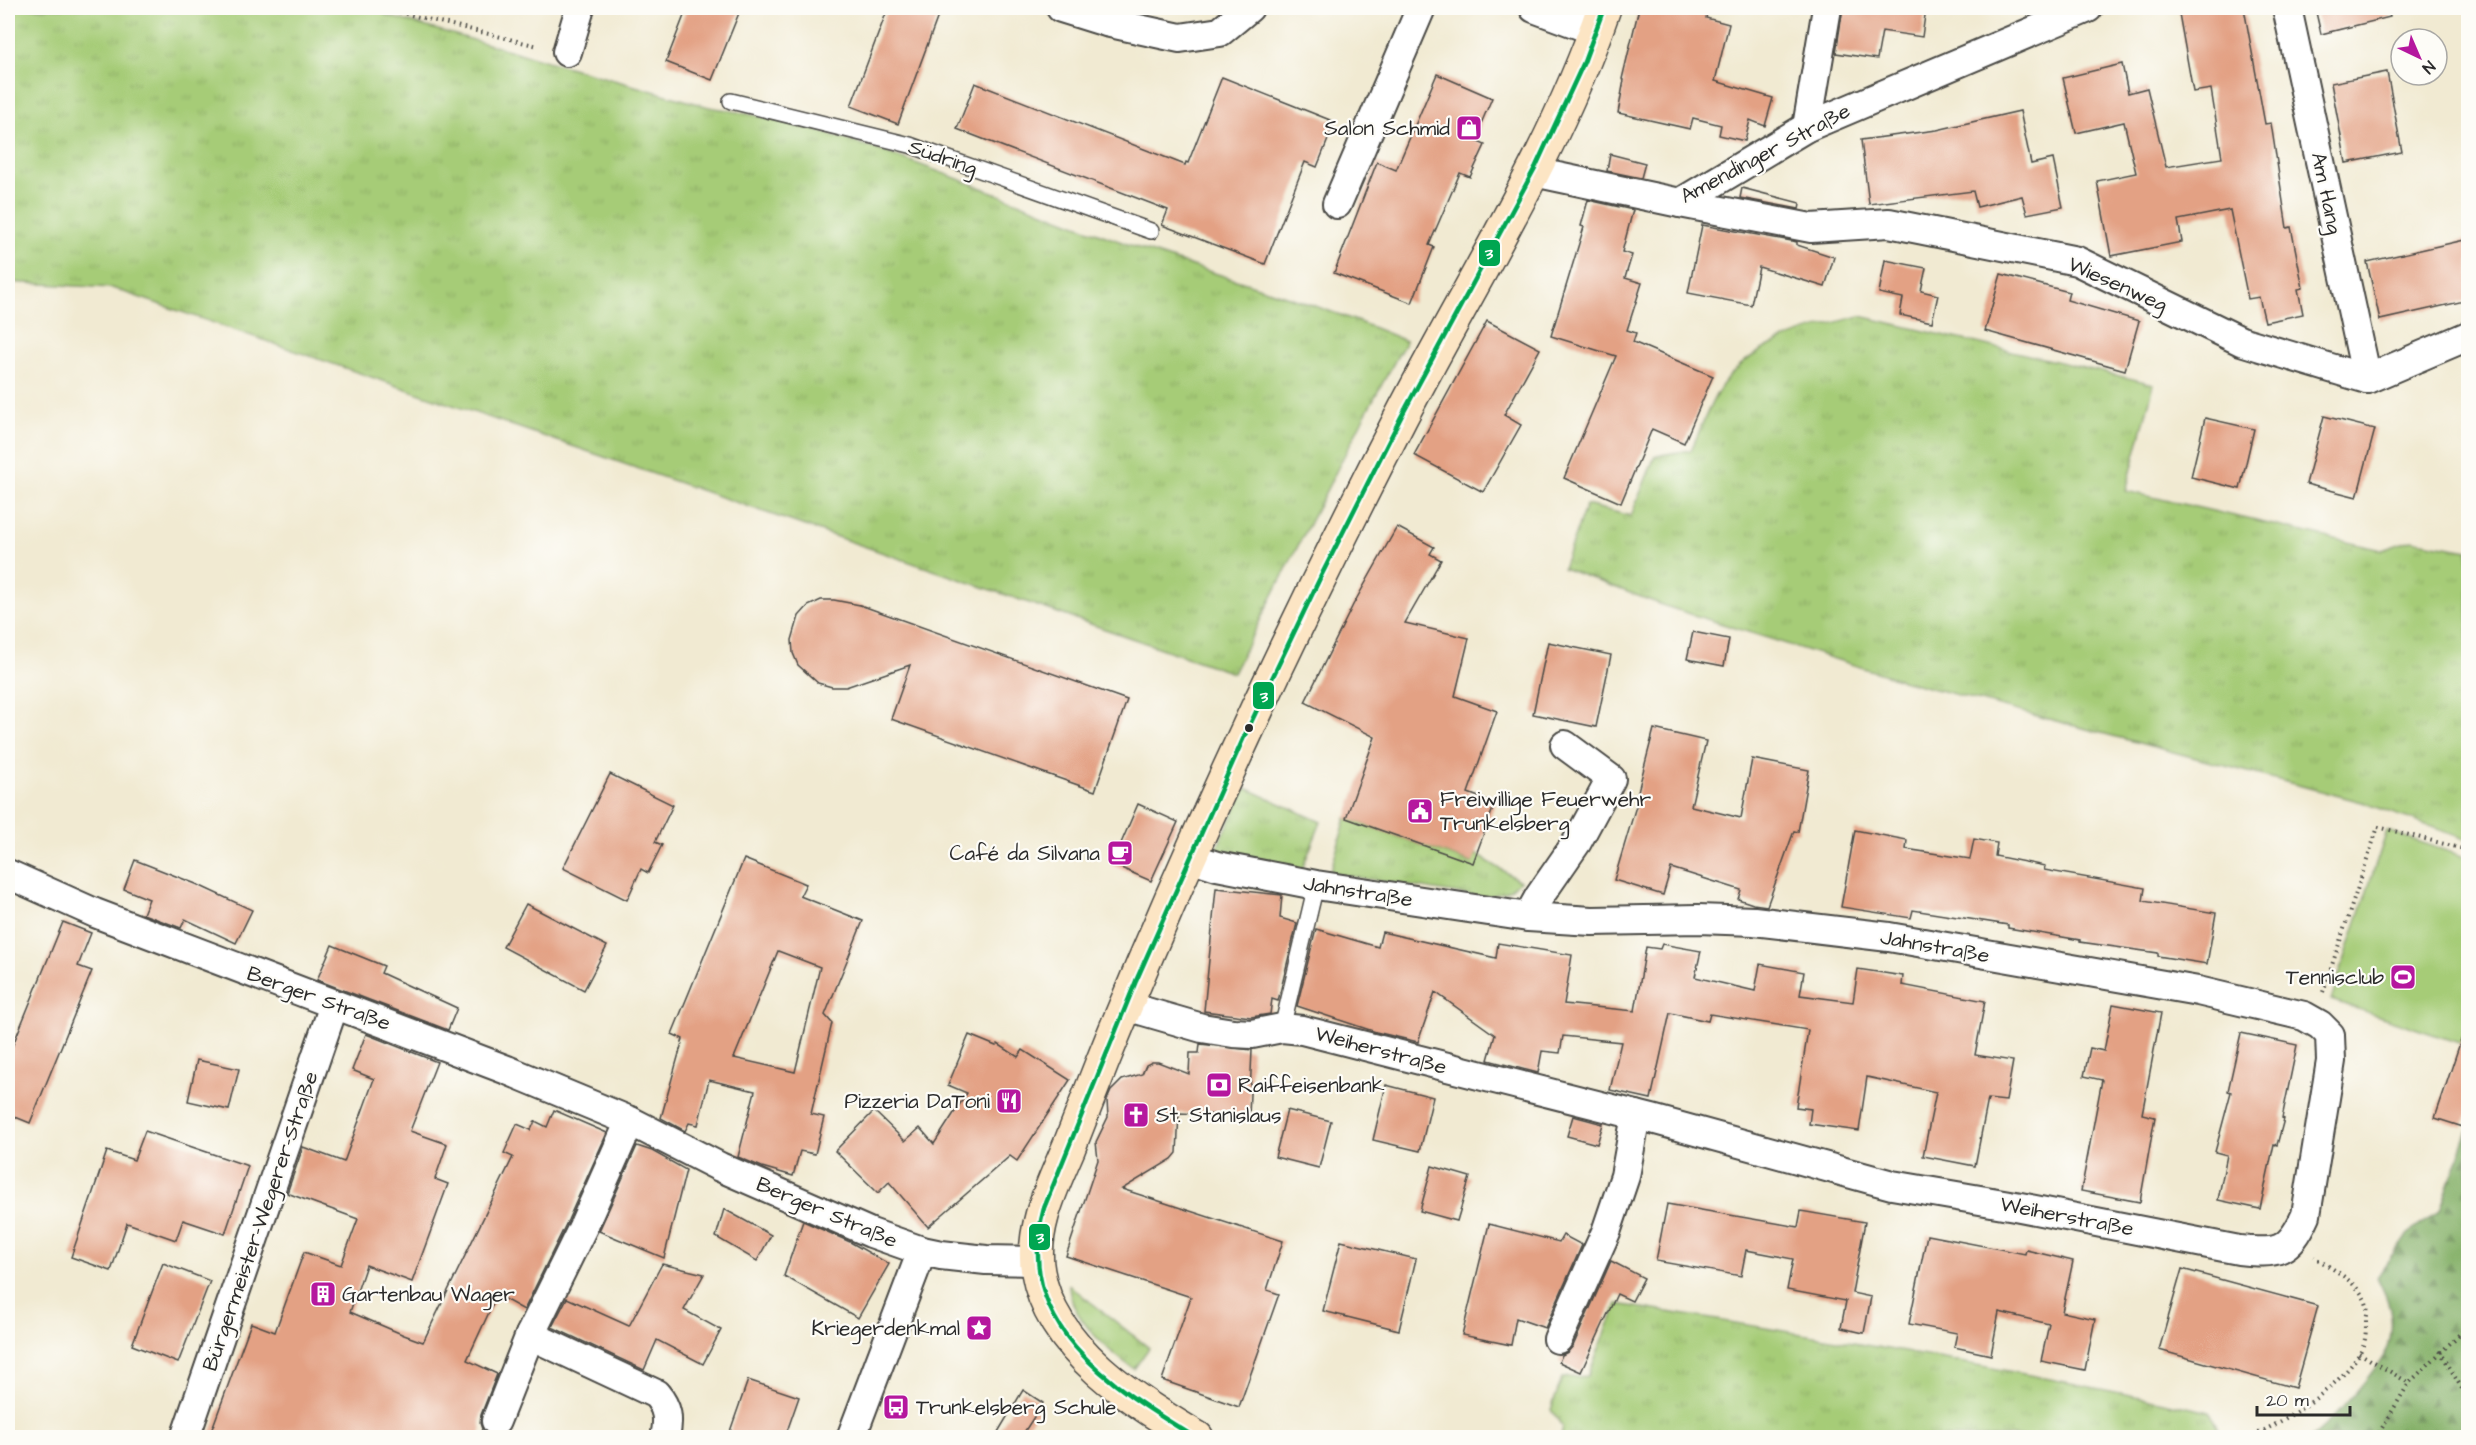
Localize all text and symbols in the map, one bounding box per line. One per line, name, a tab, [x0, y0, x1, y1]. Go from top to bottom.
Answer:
north arrow	[2389, 27, 2449, 87]
text: N	[2417, 56, 2440, 78]
street label: Amendinger Straße	[1675, 96, 1856, 212]
shop icon: Salon Schmid	[1454, 113, 1484, 143]
place label: Salon Schmid	[1324, 114, 1450, 143]
street label: Südring	[904, 132, 981, 185]
street label: Am Hang	[2302, 150, 2349, 237]
line badge: 3	[1478, 239, 1501, 267]
text: 3	[1484, 243, 1494, 265]
street label: Wiesenweg	[2063, 250, 2172, 321]
line badge: 3	[1252, 681, 1275, 710]
text: 3	[1259, 686, 1269, 708]
unlabelled marker	[1243, 722, 1255, 734]
place label: Freiwillige Feuerwehr Trunkelsberg	[1440, 785, 1651, 840]
public building icon: Freiwillige Feuerwehr Trunkelsberg	[1405, 796, 1435, 826]
cafe icon: Café da Silvana	[1105, 838, 1135, 868]
place label: Café da Silvana	[950, 839, 1100, 868]
street label: Jahnstraße	[1301, 869, 1415, 914]
street label: Jahnstraße	[1878, 923, 1992, 970]
street label: Berger Straße	[242, 959, 395, 1040]
sports icon: Tennisclub	[2388, 962, 2418, 992]
place label: Tennisclub	[2286, 963, 2384, 992]
street label: Weiherstraße	[1312, 1019, 1450, 1082]
street label: Bürgermeister-Wegerer-Straße	[195, 1067, 327, 1376]
bank icon: Raiffeisenbank	[1204, 1070, 1234, 1100]
place label: Raiffeisenbank	[1238, 1071, 1385, 1100]
restaurant icon: Pizzeria DaToni	[994, 1086, 1024, 1116]
place label: Pizzeria DaToni	[845, 1087, 990, 1116]
church icon: St. Stanislaus	[1121, 1100, 1151, 1130]
place label: St. Stanislaus	[1156, 1101, 1281, 1130]
street label: Berger Straße	[751, 1170, 902, 1257]
street label: Weiherstraße	[1998, 1189, 2136, 1244]
line badge: 3	[1028, 1223, 1051, 1251]
text: 3	[1035, 1227, 1045, 1249]
building icon: Gartenbau Wager	[308, 1279, 338, 1309]
place label: Gartenbau Wager	[342, 1280, 515, 1311]
place icon: Kriegerdenkmal	[964, 1313, 994, 1343]
place label: Kriegerdenkmal	[812, 1314, 960, 1345]
scale bar	[2257, 1379, 2350, 1417]
text: 20 m	[2266, 1388, 2309, 1413]
bus stop icon: Trunkelsberg Schule	[881, 1392, 911, 1422]
place label: Trunkelsberg Schule	[916, 1393, 1116, 1424]

